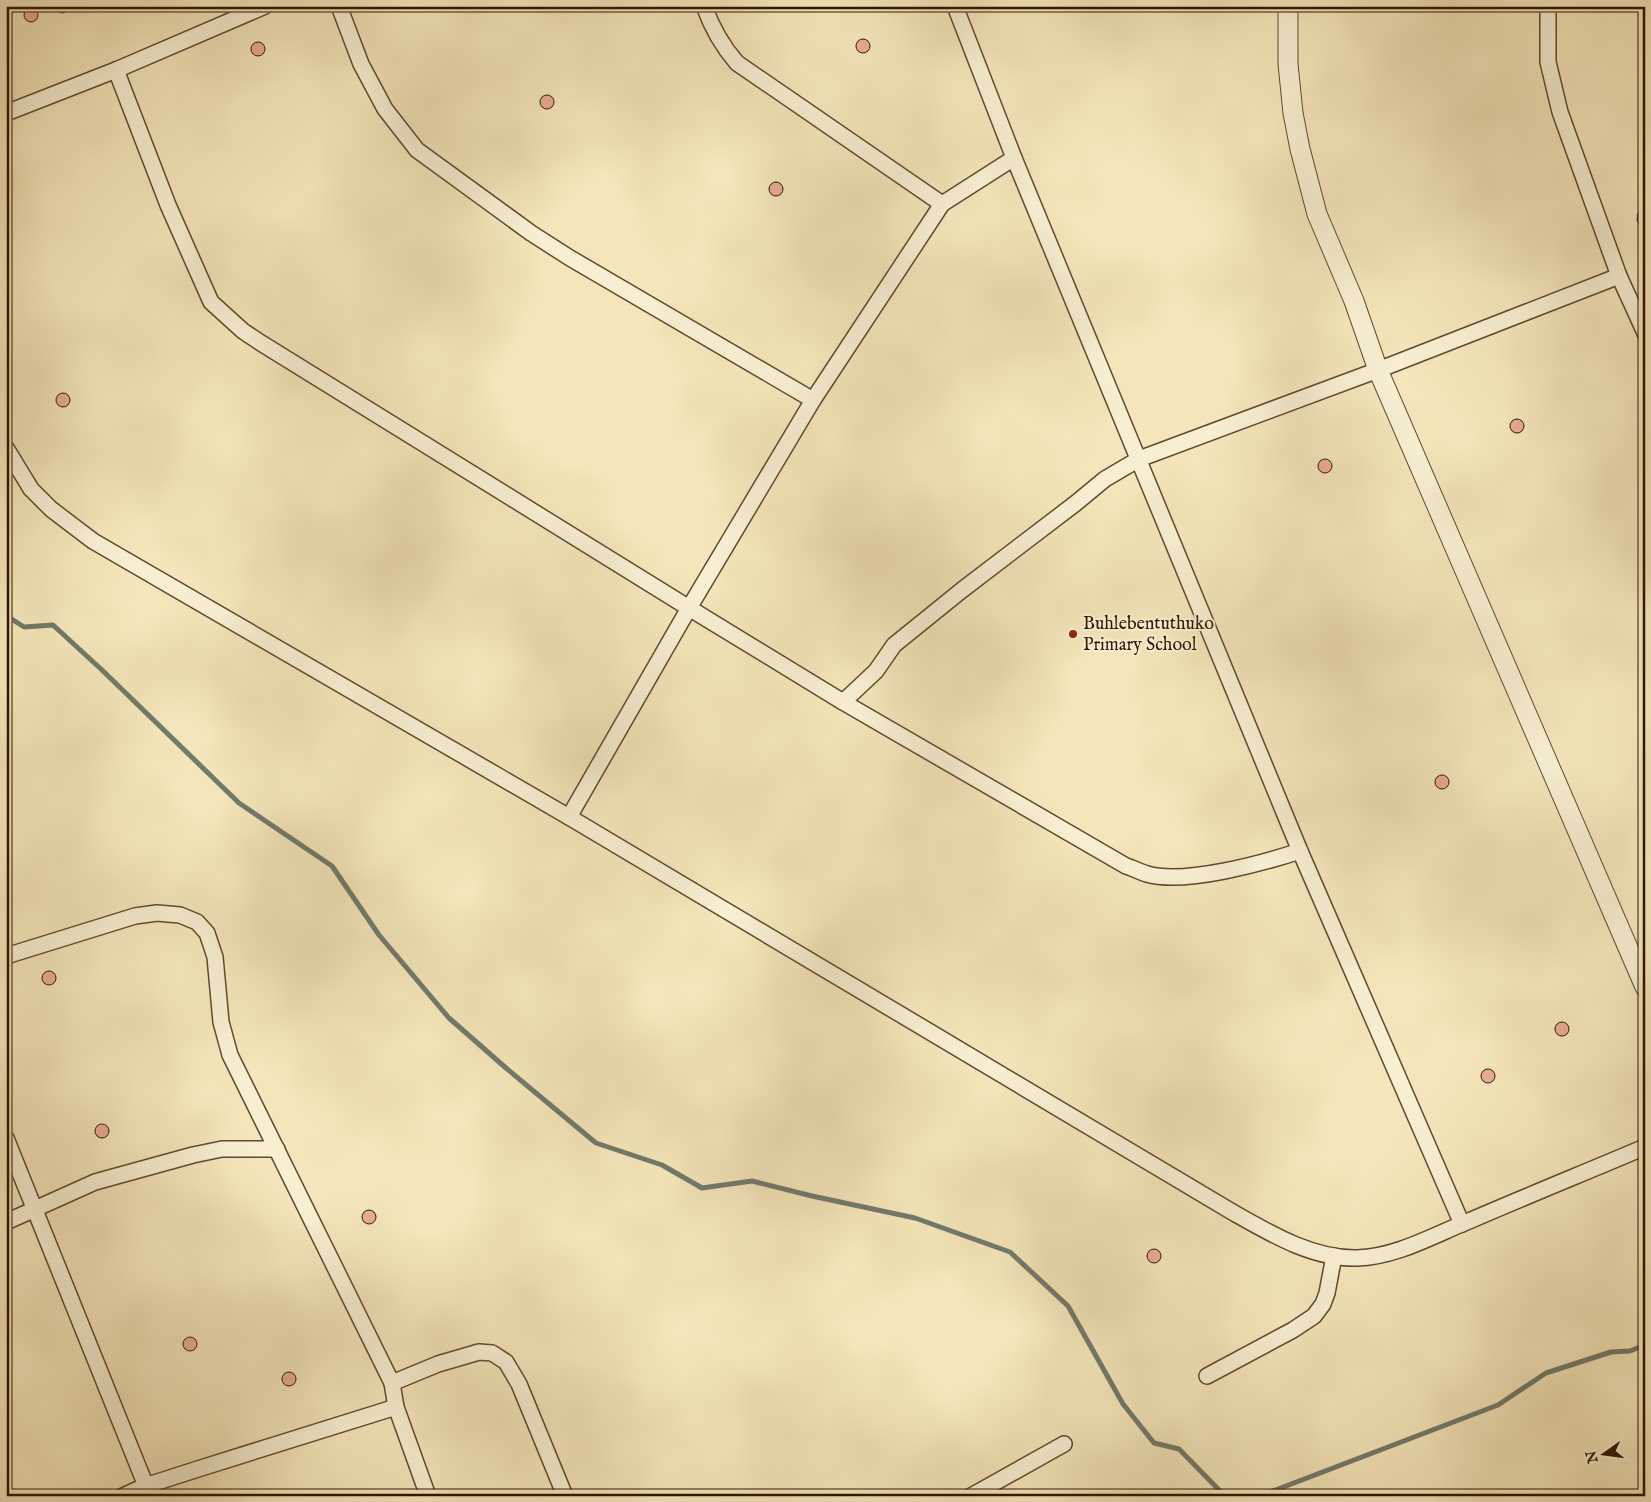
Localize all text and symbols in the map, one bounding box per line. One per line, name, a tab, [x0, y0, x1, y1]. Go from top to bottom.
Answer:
place label: Buhlebentuthuko Primary School	[1083, 613, 1214, 657]
marker: Buhlebentuthuko Primary School	[1067, 628, 1079, 640]
north arrow	[1578, 1430, 1628, 1480]
text: N	[1582, 1449, 1603, 1466]

